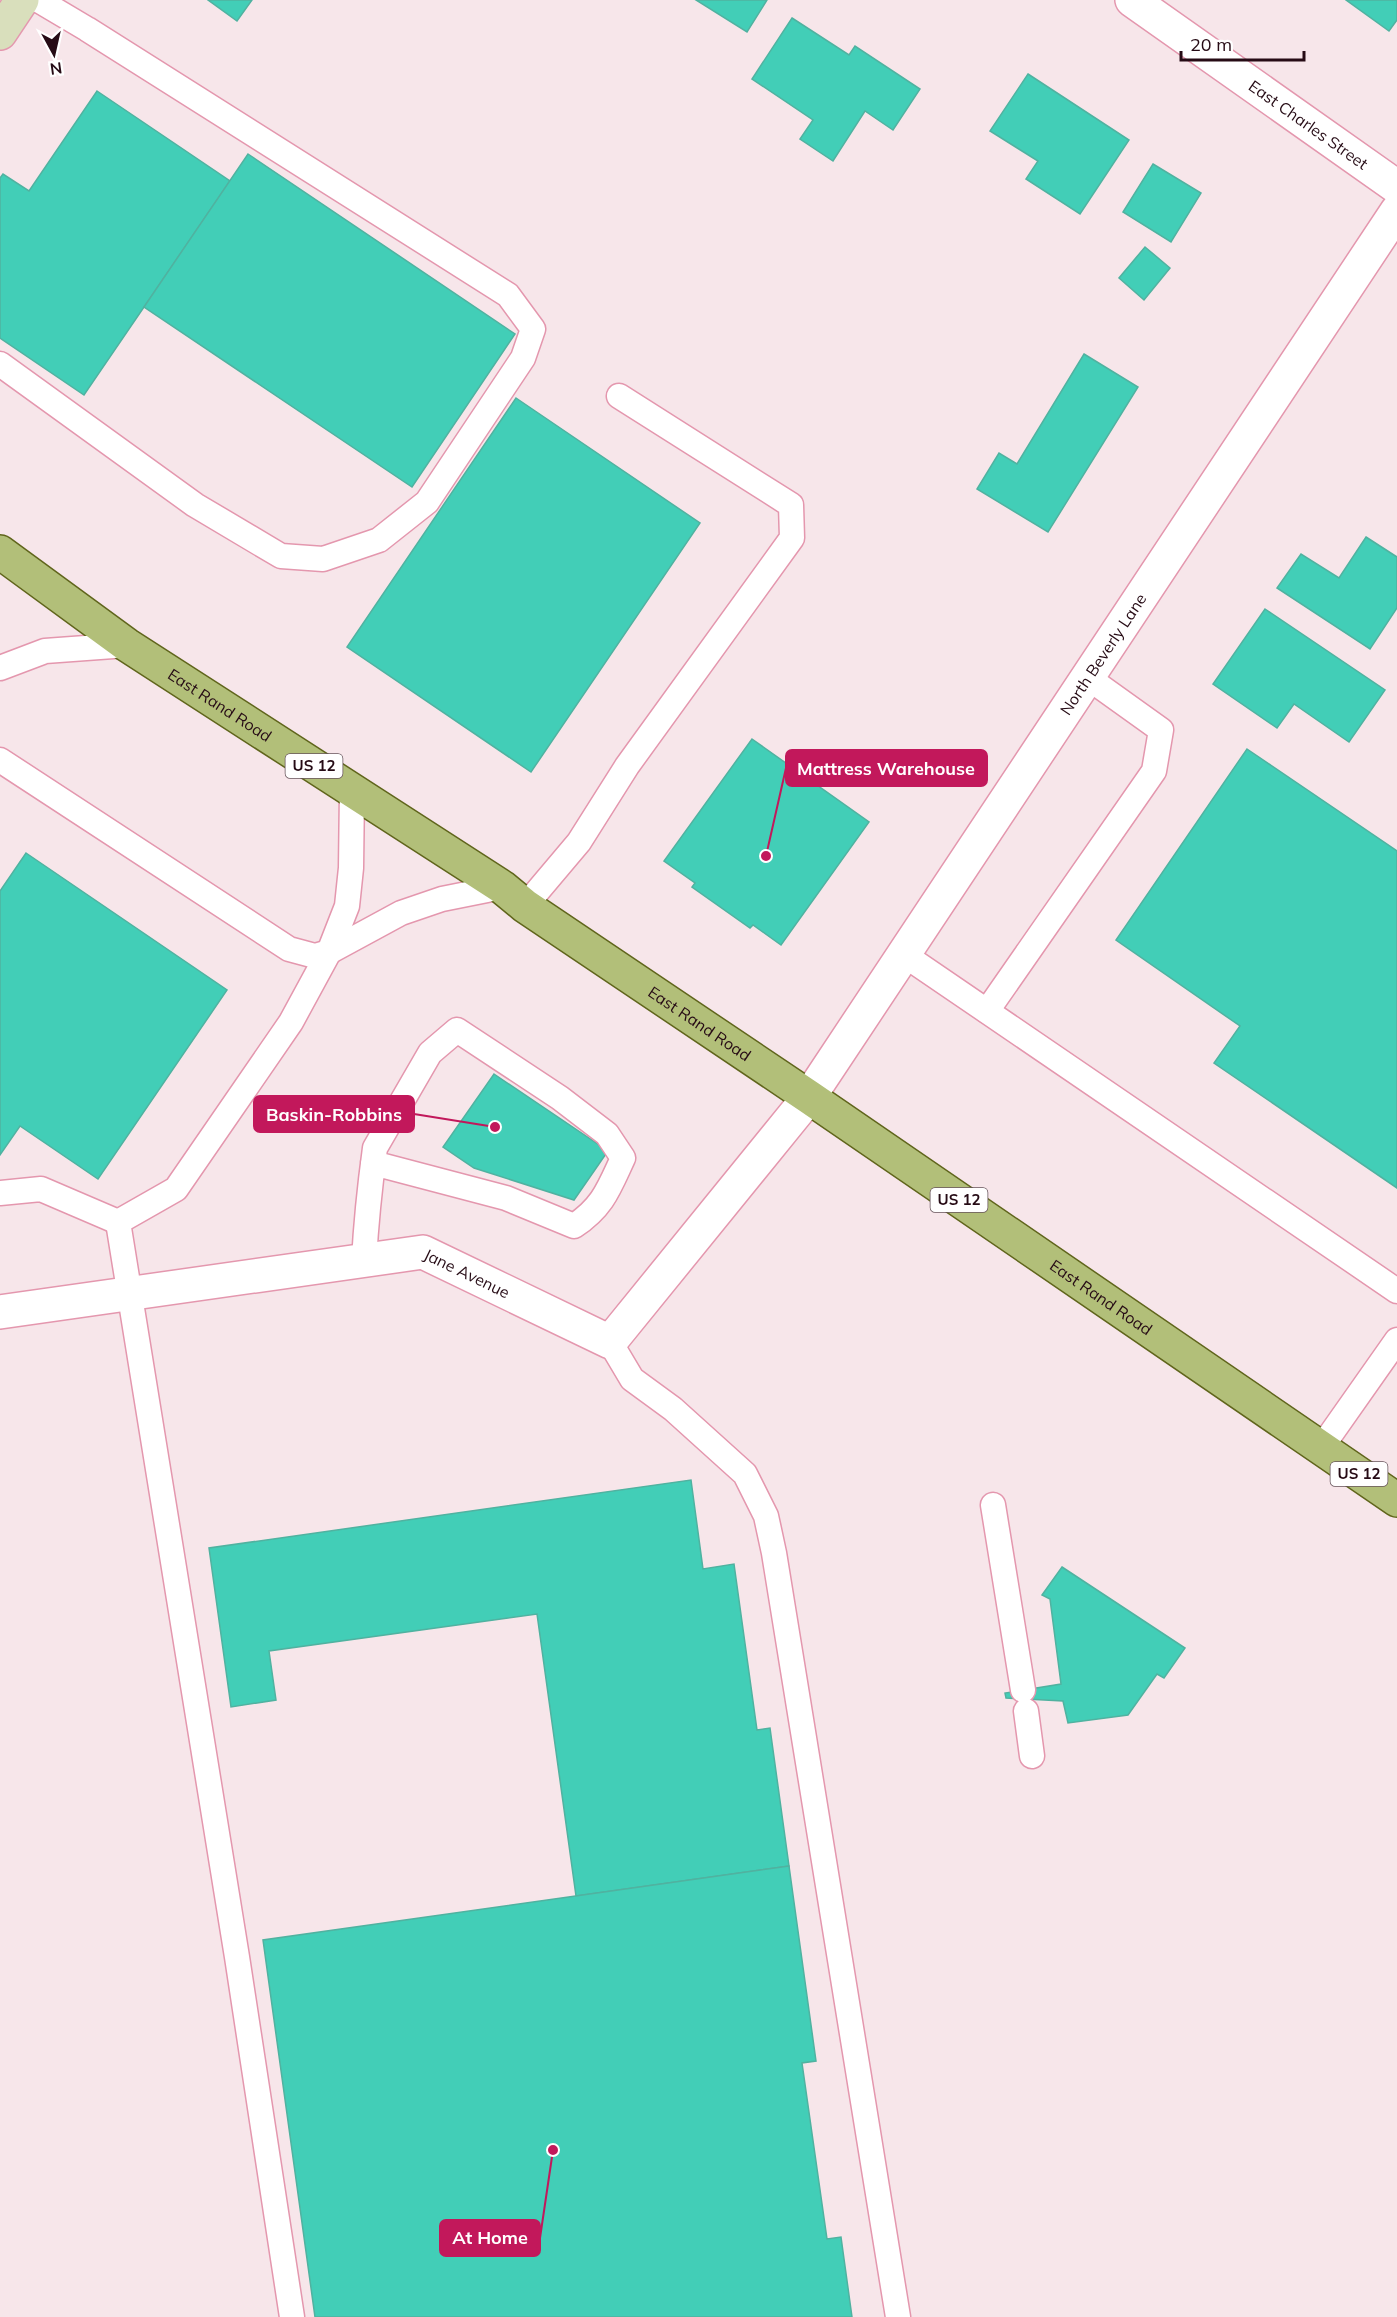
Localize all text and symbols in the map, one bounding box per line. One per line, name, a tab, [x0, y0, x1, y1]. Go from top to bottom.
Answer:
north arrow	[24, 24, 84, 84]
scale bar	[1181, 24, 1304, 62]
text: 20 m	[1190, 33, 1232, 56]
text: N	[49, 58, 63, 80]
street label: East Charles Street	[1245, 76, 1372, 174]
street label: North Beverly Lane	[1055, 589, 1151, 719]
street label: East Rand Road	[164, 664, 276, 746]
callout: Mattress Warehouse	[786, 750, 987, 786]
road number: US 12	[286, 754, 342, 778]
text: Mattress Warehouse	[797, 757, 975, 780]
street label: East Rand Road	[644, 982, 755, 1065]
callout: Baskin-Robbins	[254, 1096, 414, 1132]
text: Baskin-Robbins	[266, 1103, 402, 1126]
road number: US 12	[930, 1188, 988, 1212]
street label: Jane Avenue	[421, 1244, 513, 1302]
street label: East Rand Road	[1046, 1255, 1156, 1339]
road number: US 12	[1330, 1462, 1388, 1486]
callout: At Home	[440, 2220, 540, 2256]
text: At Home	[452, 2226, 528, 2249]

